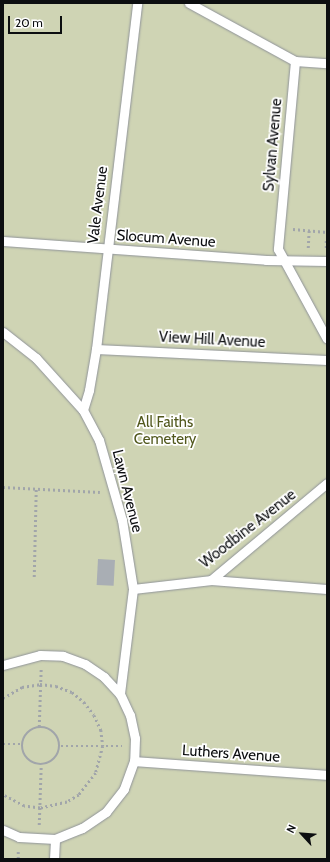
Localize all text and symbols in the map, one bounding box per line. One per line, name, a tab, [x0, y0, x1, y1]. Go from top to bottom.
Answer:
scale bar	[10, 8, 64, 34]
text: 20 m	[15, 15, 43, 30]
street label: Sylvan Avenue	[260, 98, 286, 192]
street label: Vale Avenue	[84, 165, 112, 245]
street label: Slocum Avenue	[116, 227, 216, 251]
street label: View Hill Avenue	[158, 328, 266, 352]
park label: All Faiths Cemetery	[134, 413, 196, 448]
street label: Lawn Avenue	[108, 448, 146, 534]
street label: Woodbine Avenue	[196, 486, 300, 572]
street label: Luthers Avenue	[181, 742, 281, 766]
north arrow	[282, 814, 322, 854]
text: N	[283, 822, 299, 835]

